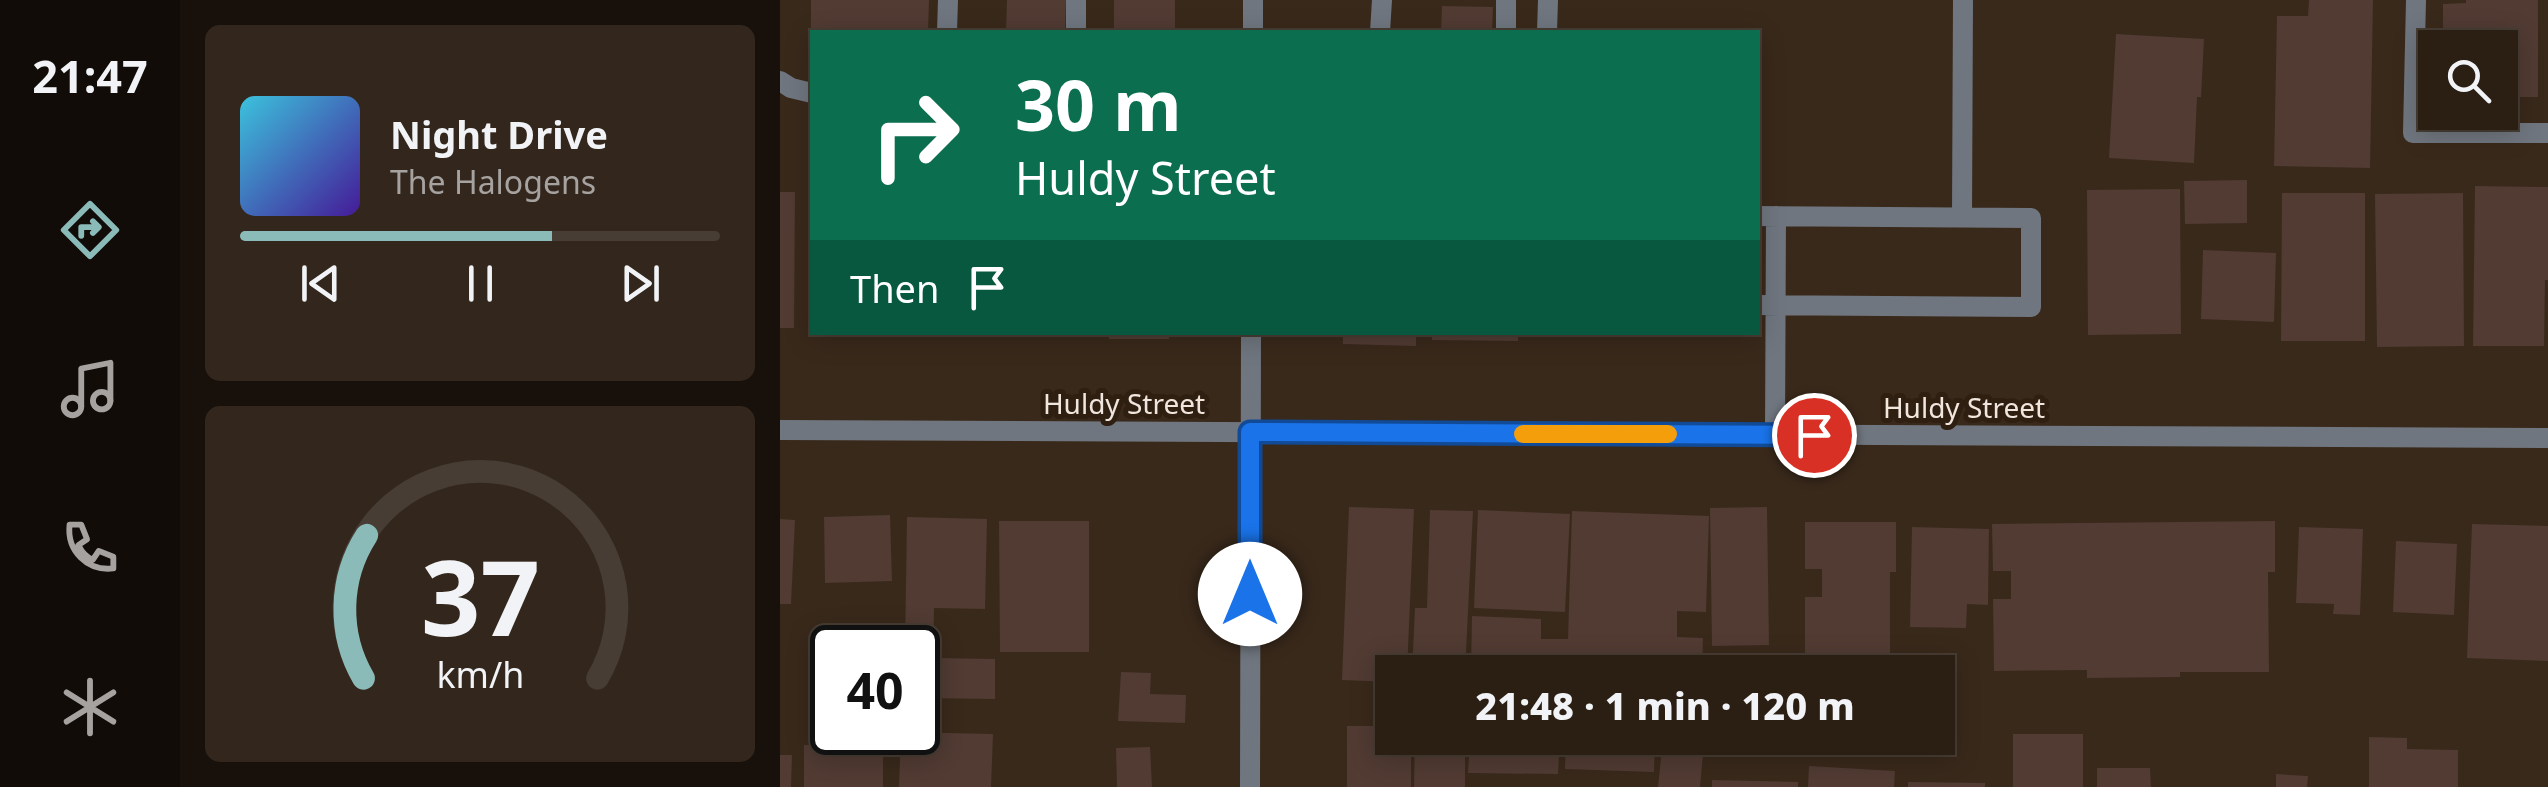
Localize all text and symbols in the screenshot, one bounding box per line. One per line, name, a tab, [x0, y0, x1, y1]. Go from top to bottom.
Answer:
map controls	[2418, 30, 2518, 130]
button: search	[2418, 30, 2518, 130]
text: 21:47	[32, 45, 148, 106]
text: 30 m	[1015, 56, 1182, 152]
icon: right	[850, 70, 980, 200]
text: Night Drive	[390, 108, 608, 160]
text: Huldy Street	[1015, 147, 1276, 208]
text: The Halogens	[390, 160, 596, 203]
icon: directions	[55, 195, 125, 265]
icon: previous	[293, 256, 348, 311]
icon: pause	[453, 256, 508, 311]
icon: next	[613, 256, 668, 311]
icon: arrive	[960, 260, 1015, 315]
text: Then	[850, 262, 940, 314]
icon: music	[55, 354, 125, 424]
street label: Huldy Street	[1043, 384, 1205, 422]
street label: Huldy Street	[1883, 388, 2045, 426]
pin	[1772, 393, 1857, 478]
icon: arrive	[1787, 408, 1842, 463]
icon: phone	[55, 513, 125, 583]
text: 37	[421, 525, 539, 666]
position arrow	[1198, 542, 1302, 646]
speed limit sign: 40	[810, 625, 940, 755]
text: km/h	[436, 650, 524, 698]
icon: climate	[55, 672, 125, 742]
text: 21:48 · 1 min · 120 m	[1475, 679, 1855, 731]

